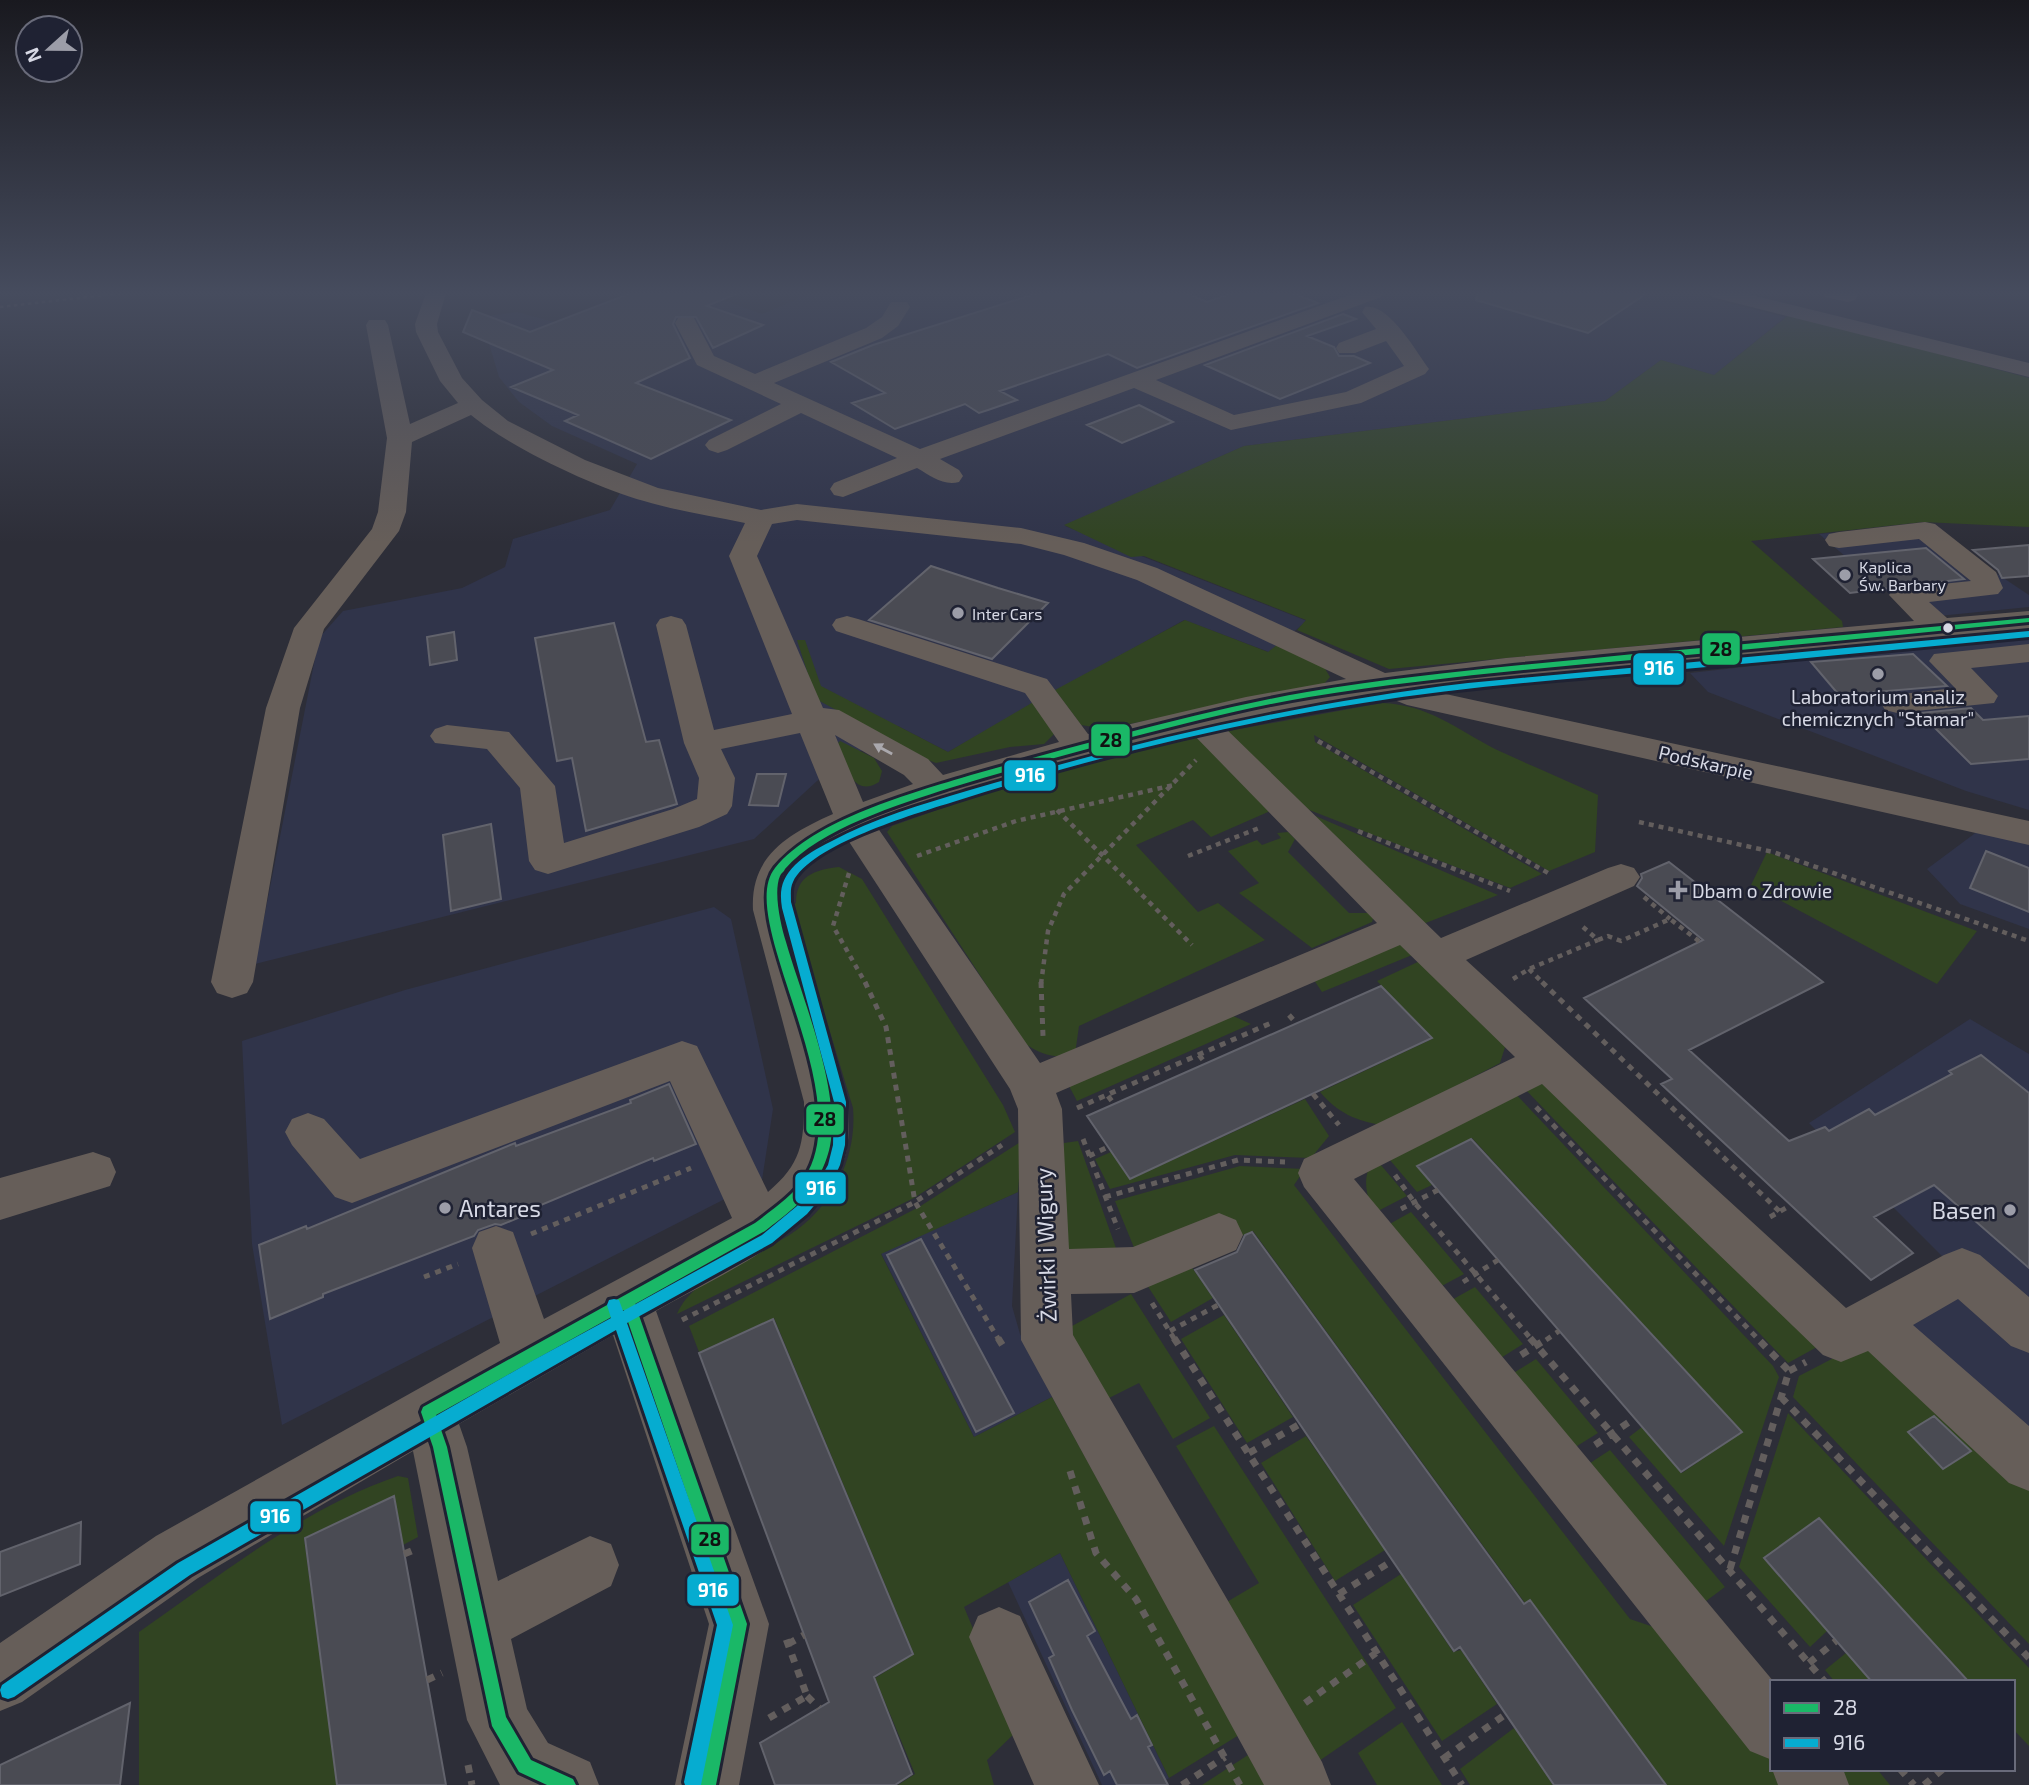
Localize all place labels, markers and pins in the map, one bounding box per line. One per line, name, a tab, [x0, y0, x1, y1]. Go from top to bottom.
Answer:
place label: Kaplica Św. Barbary	[1859, 557, 1946, 594]
marker: Kaplica Św. Barbary	[1837, 567, 1853, 583]
place label: Inter Cars	[972, 604, 1042, 623]
marker: Inter Cars	[950, 605, 966, 621]
unlabelled marker	[1941, 621, 1955, 635]
marker: Laboratorium analiz chemicznych "Stamar"	[1870, 666, 1886, 682]
place label: Laboratorium analiz chemicznych "Stamar"	[1782, 685, 1974, 730]
place label: Dbam o Zdrowie	[1692, 879, 1832, 902]
marker: Dbam o Zdrowie	[1670, 882, 1686, 898]
place label: Antares	[459, 1194, 541, 1222]
place label: Basen	[1932, 1196, 1996, 1224]
marker: Antares	[437, 1200, 453, 1216]
marker: Basen	[2002, 1202, 2018, 1218]

